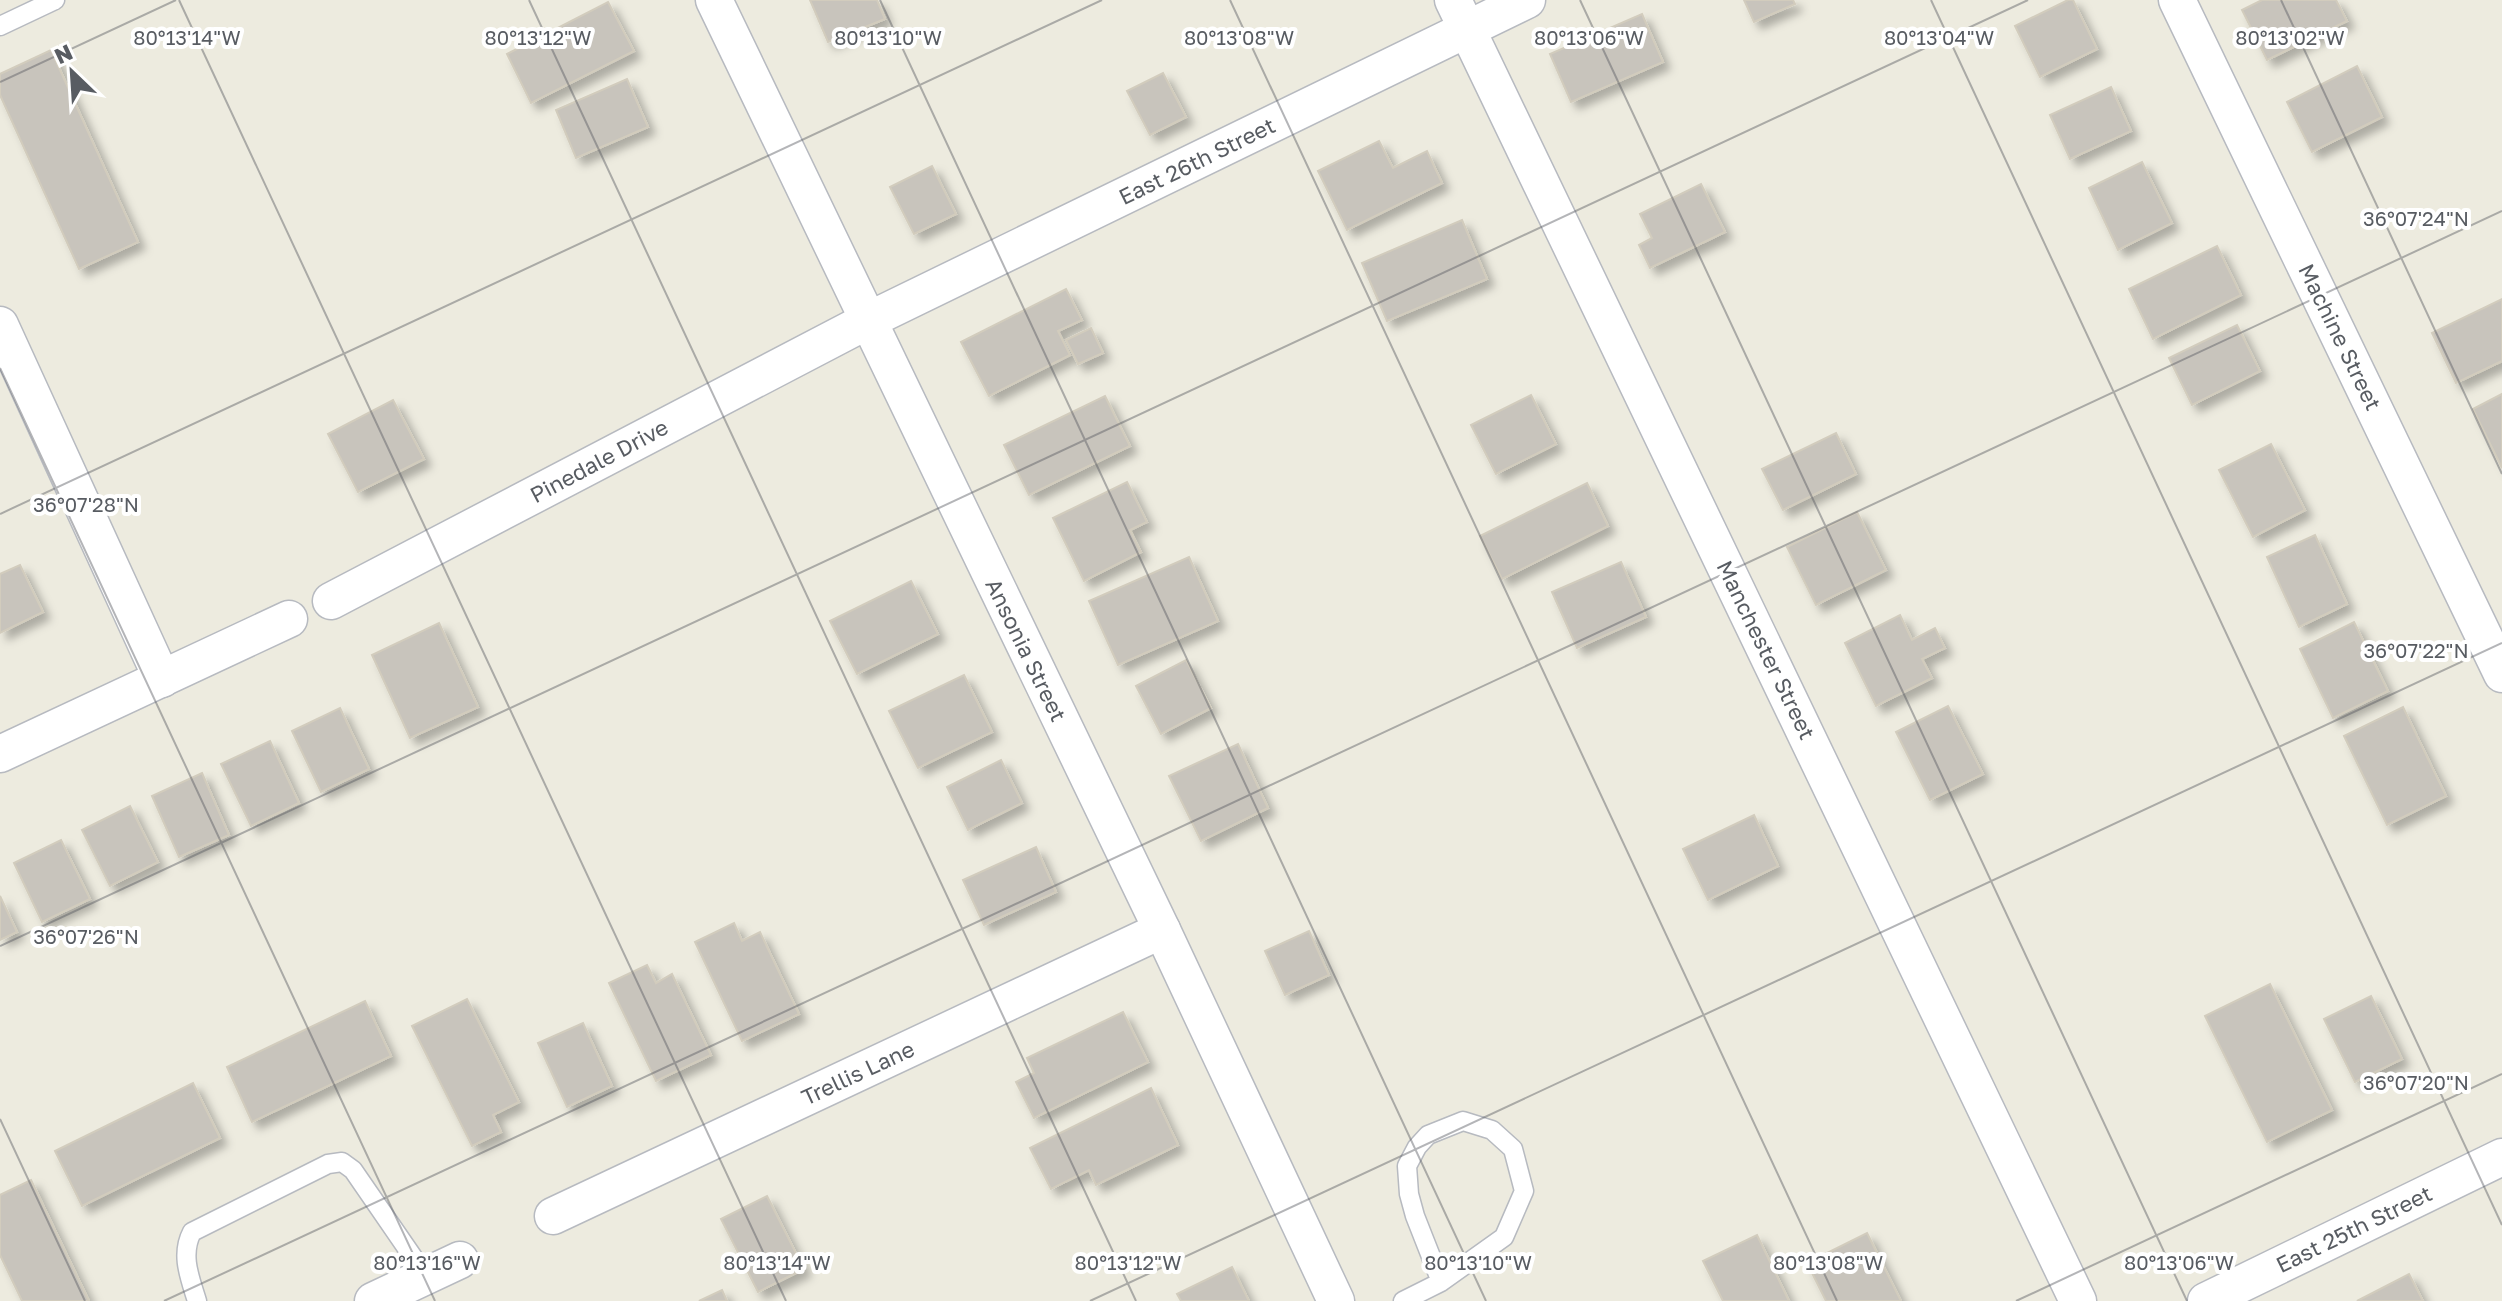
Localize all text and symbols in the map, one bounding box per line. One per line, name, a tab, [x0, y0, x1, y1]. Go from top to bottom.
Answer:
text: 80°13'14"W	[133, 25, 241, 49]
text: 80°13'12"W	[485, 25, 591, 49]
text: 80°13'10"W	[834, 25, 942, 49]
text: 80°13'08"W	[1184, 25, 1294, 49]
text: 80°13'06"W	[1534, 25, 1644, 49]
text: 80°13'04"W	[1884, 25, 1994, 49]
text: 80°13'02"W	[2235, 25, 2345, 49]
north arrow	[32, 32, 112, 112]
text: N	[50, 38, 77, 69]
street label: East 26th Street	[1114, 111, 1279, 210]
text: 36°07'24"N	[2363, 206, 2469, 230]
street label: Machine Street	[2293, 259, 2388, 414]
street label: Pinedale Drive	[525, 413, 672, 508]
text: 36°07'28"N	[33, 492, 139, 516]
street label: Manchester Street	[1711, 556, 1821, 744]
street label: Ansonia Street	[980, 574, 1073, 726]
text: 36°07'22"N	[2363, 638, 2469, 662]
text: 36°07'26"N	[33, 924, 139, 948]
street label: Trellis Lane	[797, 1035, 919, 1110]
text: 36°07'20"N	[2363, 1070, 2469, 1094]
street label: East 25th Street	[2271, 1179, 2436, 1278]
text: 80°13'16"W	[373, 1250, 481, 1274]
text: 80°13'14"W	[723, 1250, 831, 1274]
text: 80°13'12"W	[1075, 1250, 1181, 1274]
text: 80°13'10"W	[1424, 1250, 1532, 1274]
text: 80°13'08"W	[1773, 1250, 1883, 1274]
text: 80°13'06"W	[2124, 1250, 2234, 1274]

